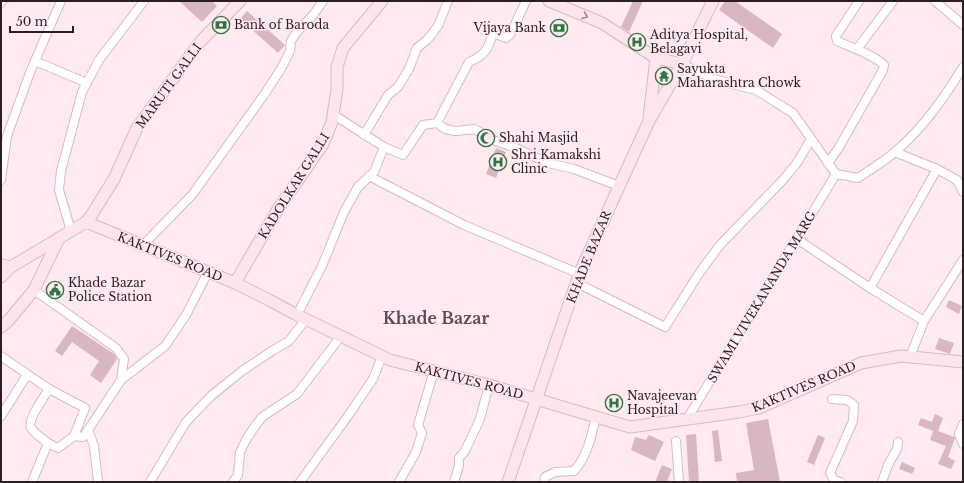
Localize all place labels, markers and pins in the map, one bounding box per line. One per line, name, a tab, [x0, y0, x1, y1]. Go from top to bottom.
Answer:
bank icon: Bank of Baroda	[211, 15, 231, 35]
place label: Bank of Baroda	[234, 17, 329, 32]
bank icon: Vijaya Bank	[549, 18, 569, 38]
place label: Vijaya Bank	[473, 20, 547, 35]
place label: Aditya Hospital, Belagavi	[649, 27, 748, 56]
hospital icon: Aditya Hospital, Belagavi	[627, 32, 647, 52]
place label: Sayukta Maharashtra Chowk	[677, 61, 802, 90]
temple icon: Sayukta Maharashtra Chowk	[654, 66, 674, 86]
mosque icon: Shahi Masjid	[476, 128, 496, 148]
place label: Shahi Masjid	[499, 130, 578, 145]
place label: Shri Kamakshi Clinic	[511, 147, 601, 176]
hospital icon: Shri Kamakshi Clinic	[488, 152, 508, 172]
place label: Khade Bazar Police Station	[68, 275, 152, 304]
public building icon: Khade Bazar Police Station	[45, 280, 65, 300]
place label: Navajeevan Hospital	[627, 388, 697, 417]
hospital icon: Navajeevan Hospital	[604, 393, 624, 413]

